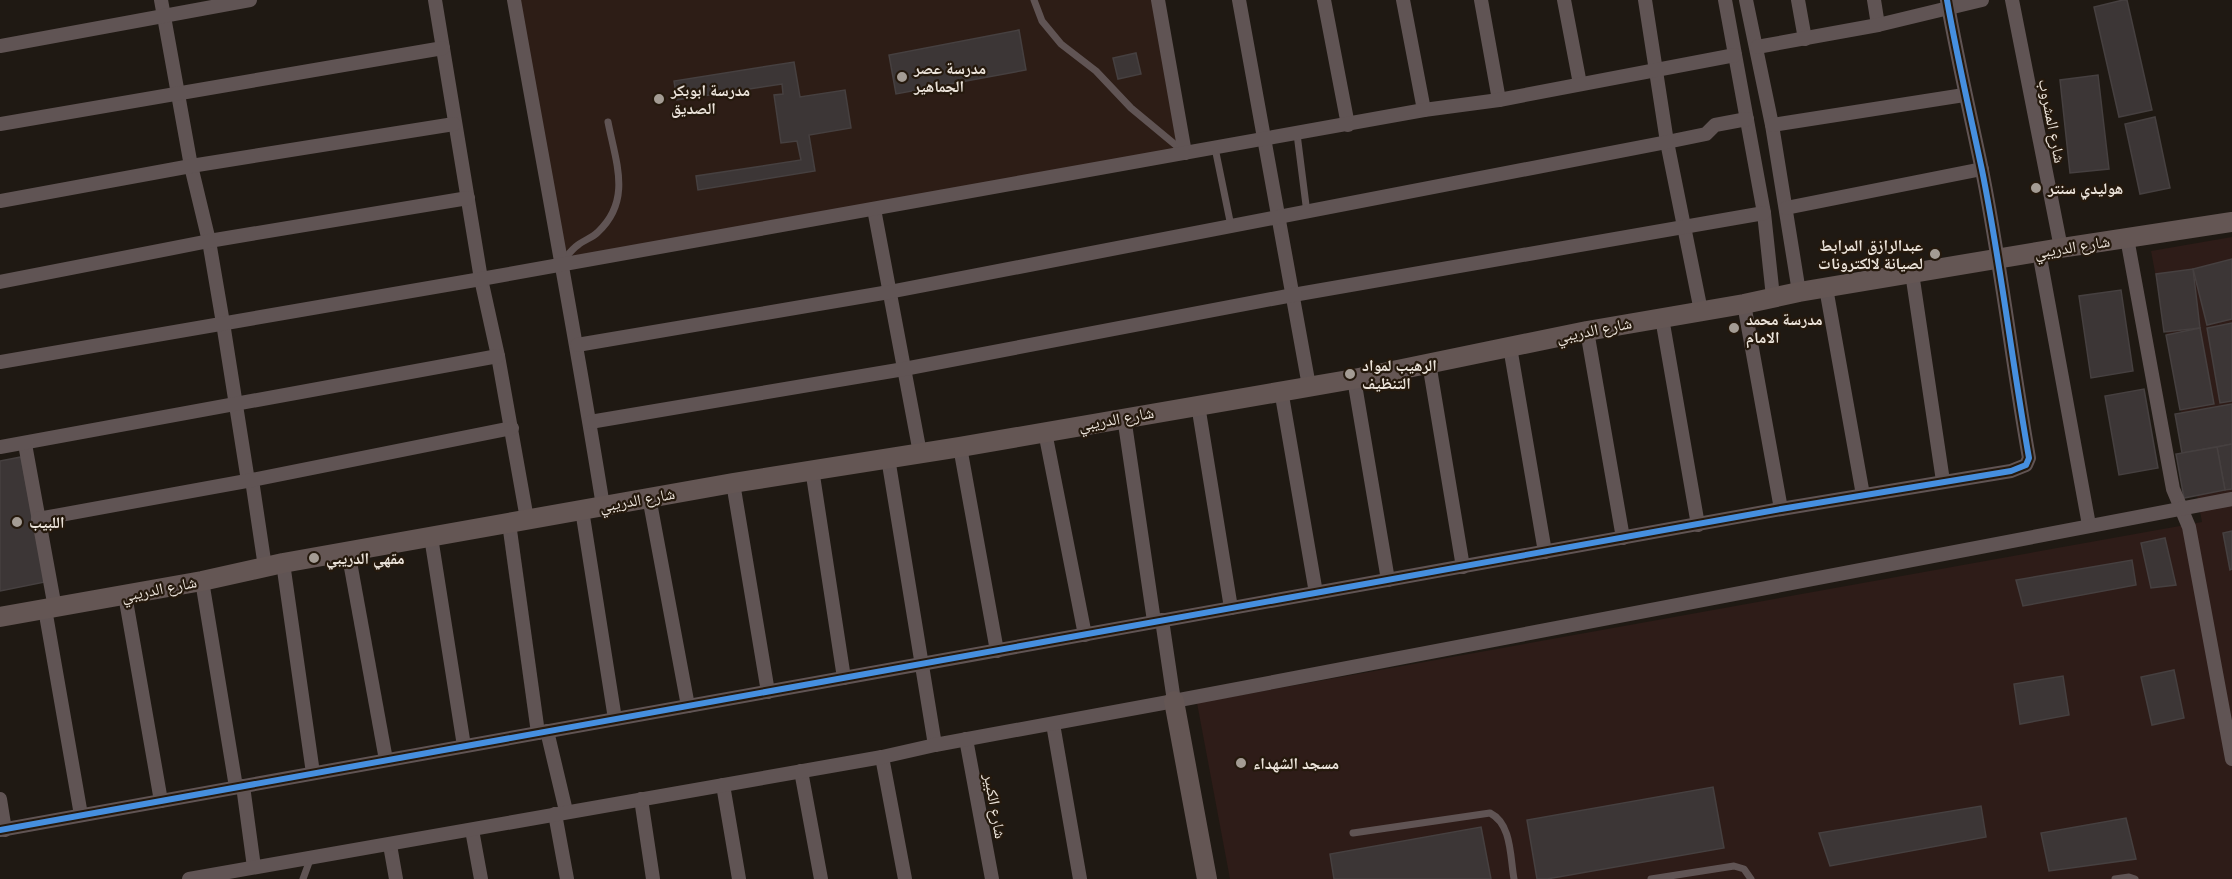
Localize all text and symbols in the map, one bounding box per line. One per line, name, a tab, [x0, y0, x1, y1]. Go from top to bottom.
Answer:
place label: مدرسة عصر الجماهير	[913, 59, 986, 96]
marker: مدرسة عصر الجماهير	[895, 70, 909, 84]
street label: شارع المشروب	[2034, 77, 2069, 165]
place label: مدرسة ابوبكر الصديق	[670, 81, 750, 118]
marker: مدرسة ابوبكر الصديق	[652, 92, 666, 106]
place label: هوليدي سنتر	[2047, 179, 2123, 200]
marker: هوليدي سنتر	[2029, 181, 2043, 195]
street label: شارع الدريبي	[2033, 232, 2112, 265]
place label: عبدالرازق المرابط لصيانة لالكترونات	[1818, 236, 1923, 273]
marker: عبدالرازق المرابط لصيانة لالكترونات	[1928, 247, 1942, 261]
place label: مدرسة محمد الامام	[1746, 310, 1823, 349]
street label: شارع الدريبي	[1555, 313, 1634, 350]
marker: مدرسة محمد الامام	[1727, 321, 1741, 335]
place label: الرهيب لمواد التنظيف	[1362, 356, 1437, 393]
marker: الرهيب لمواد التنظيف	[1343, 367, 1357, 381]
street label: شارع الدريبي	[1077, 403, 1156, 438]
street label: شارع الدريبي	[598, 484, 677, 519]
place label: اللبيب	[29, 513, 64, 532]
marker: اللبيب	[10, 515, 24, 529]
place label: مقهي الدريبي	[326, 549, 405, 570]
marker: مقهي الدريبي	[307, 551, 321, 565]
street label: شارع الدريبي	[120, 572, 199, 609]
place label: مسجد الشهداء	[1253, 754, 1339, 773]
marker: مسجد الشهداء	[1234, 756, 1248, 770]
street label: شارع الكبير	[979, 771, 1010, 840]

